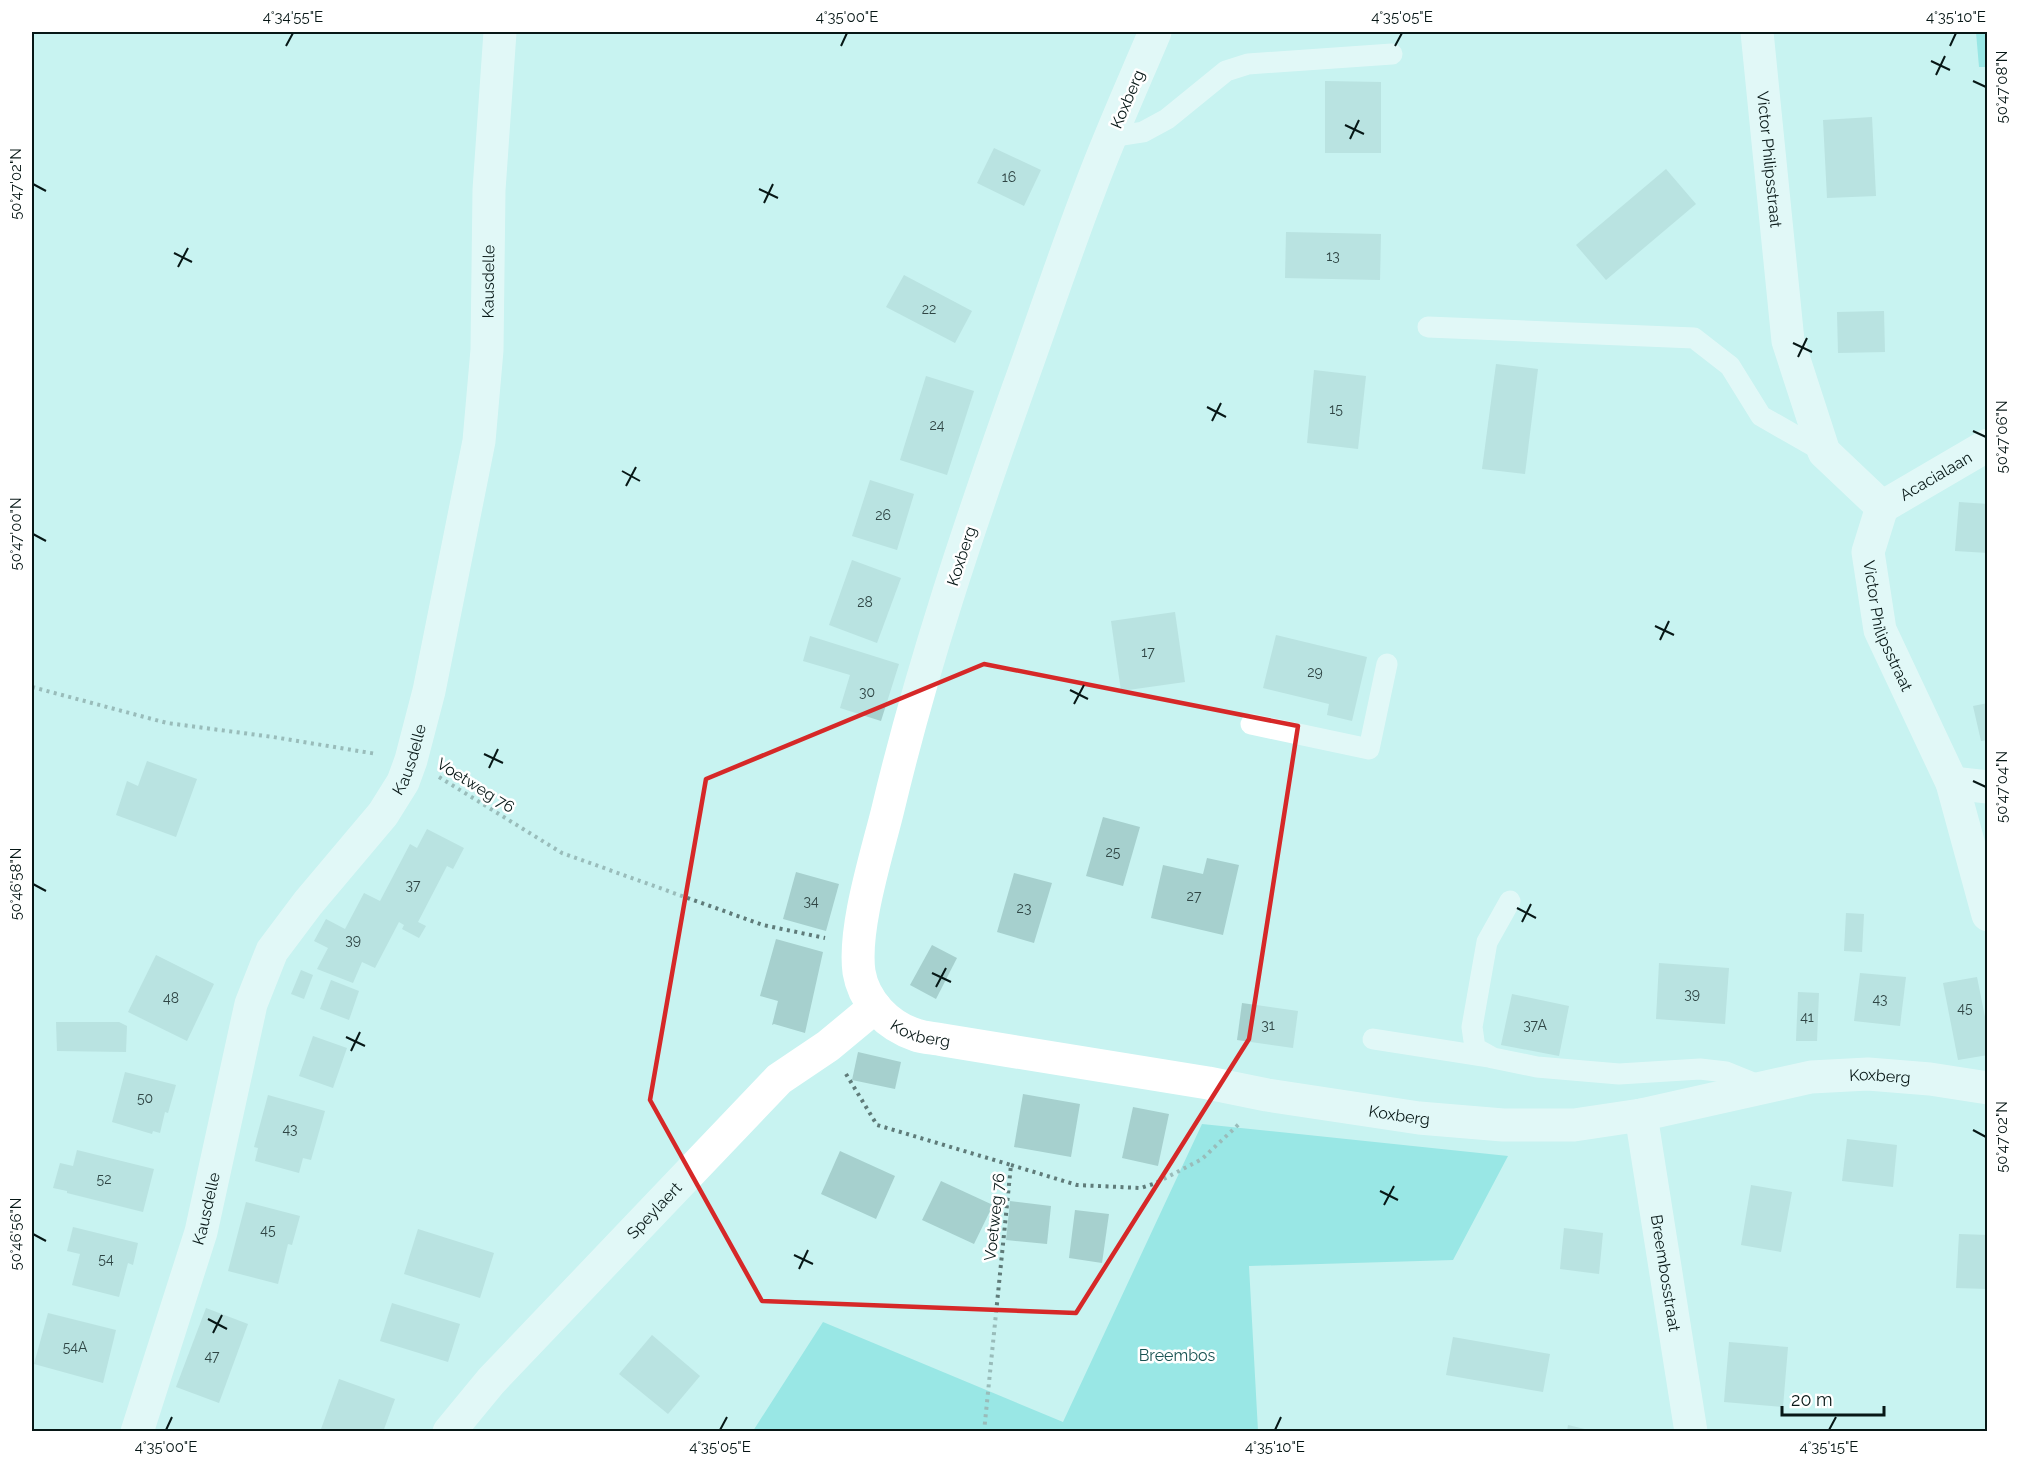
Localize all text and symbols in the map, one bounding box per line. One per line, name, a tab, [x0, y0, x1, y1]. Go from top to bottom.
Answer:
text: 4°34'55"E	[263, 8, 323, 26]
text: 4°35'00"E	[816, 8, 878, 26]
text: 4°35'05"E	[1371, 8, 1433, 26]
text: 4°35'10"E	[1926, 8, 1986, 26]
text: 50°47'08"N	[1993, 51, 2011, 123]
street label: Koxberg	[1107, 67, 1148, 131]
street label: Victor Philipsstraat	[1753, 90, 1786, 229]
text: 50°47'02"N	[7, 148, 25, 220]
house number: 16	[1002, 169, 1016, 185]
street label: Kausdelle	[478, 245, 498, 319]
house number: 13	[1326, 248, 1340, 264]
house number: 22	[922, 301, 936, 317]
house number: 15	[1329, 401, 1343, 417]
text: 50°47'06"N	[1993, 401, 2011, 473]
house number: 24	[930, 417, 945, 433]
street label: Acacialaan	[1896, 448, 1975, 505]
text: 50°47'00"N	[7, 497, 25, 571]
house number: 26	[875, 507, 891, 523]
street label: Koxberg	[943, 524, 980, 588]
street label: Victor Philipsstraat	[1859, 559, 1917, 695]
house number: 28	[857, 594, 873, 610]
house number: 17	[1141, 644, 1155, 660]
house number: 29	[1307, 664, 1323, 680]
house number: 30	[859, 684, 875, 700]
street label: Kausdelle	[388, 722, 430, 799]
text: 50°47'04"N	[1993, 751, 2011, 823]
street label: Voetweg 76	[433, 754, 518, 817]
house number: 25	[1106, 844, 1121, 860]
text: 50°46'58"N	[7, 848, 25, 920]
house number: 37	[406, 877, 421, 893]
house number: 27	[1187, 888, 1202, 904]
house number: 34	[803, 893, 819, 909]
house number: 23	[1017, 900, 1031, 916]
house number: 39	[345, 932, 361, 948]
house number: 39	[1684, 986, 1700, 1002]
house number: 48	[163, 990, 179, 1006]
house number: 43	[1872, 991, 1888, 1007]
house number: 45	[1957, 1000, 1973, 1016]
house number: 41	[1800, 1009, 1814, 1025]
street label: Koxberg	[887, 1016, 952, 1051]
house number: 31	[1261, 1017, 1275, 1033]
house number: 37A	[1523, 1017, 1547, 1033]
street label: Koxberg	[1849, 1065, 1911, 1087]
house number: 50	[137, 1090, 153, 1106]
text: 50°47'02"N	[1993, 1101, 2011, 1173]
street label: Koxberg	[1367, 1102, 1431, 1129]
house number: 43	[282, 1121, 298, 1137]
house number: 52	[97, 1171, 111, 1187]
street label: Kausdelle	[189, 1171, 224, 1247]
street label: Voetweg 76	[980, 1172, 1009, 1262]
street label: Speylaert	[623, 1178, 686, 1243]
text: 50°46'56"N	[7, 1198, 25, 1270]
street label: Breembosstraat	[1647, 1213, 1684, 1334]
house number: 45	[260, 1222, 276, 1238]
house number: 54	[98, 1251, 114, 1267]
house number: 54A	[63, 1339, 88, 1355]
park label: Breembos	[1139, 1346, 1216, 1365]
house number: 47	[204, 1348, 220, 1364]
scale bar	[1782, 1379, 1884, 1417]
text: 20 m	[1791, 1389, 1833, 1410]
text: 4°35'00"E	[135, 1438, 197, 1456]
text: 4°35'05"E	[689, 1438, 751, 1456]
text: 4°35'10"E	[1245, 1438, 1305, 1456]
text: 4°35'15"E	[1800, 1438, 1858, 1456]

